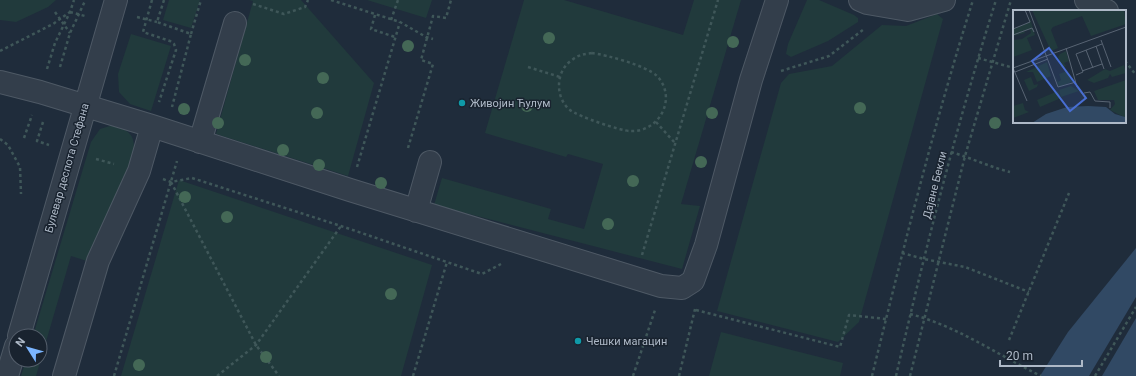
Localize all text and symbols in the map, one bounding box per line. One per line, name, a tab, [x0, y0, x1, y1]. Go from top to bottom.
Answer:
inset map	[1013, 10, 1126, 123]
place label: Живојин Ћулум	[470, 97, 550, 110]
marker: Живојин Ћулум	[457, 98, 467, 108]
street label: Булевар деспота Стефана	[42, 102, 92, 234]
street label: Дајане Бекли	[920, 150, 950, 220]
north arrow	[8, 328, 48, 368]
text: N	[13, 335, 28, 349]
place label: Чешки магацин	[586, 335, 667, 348]
marker: Чешки магацин	[573, 336, 583, 346]
scale bar	[1000, 342, 1082, 368]
text: 20 m	[1006, 349, 1033, 363]

